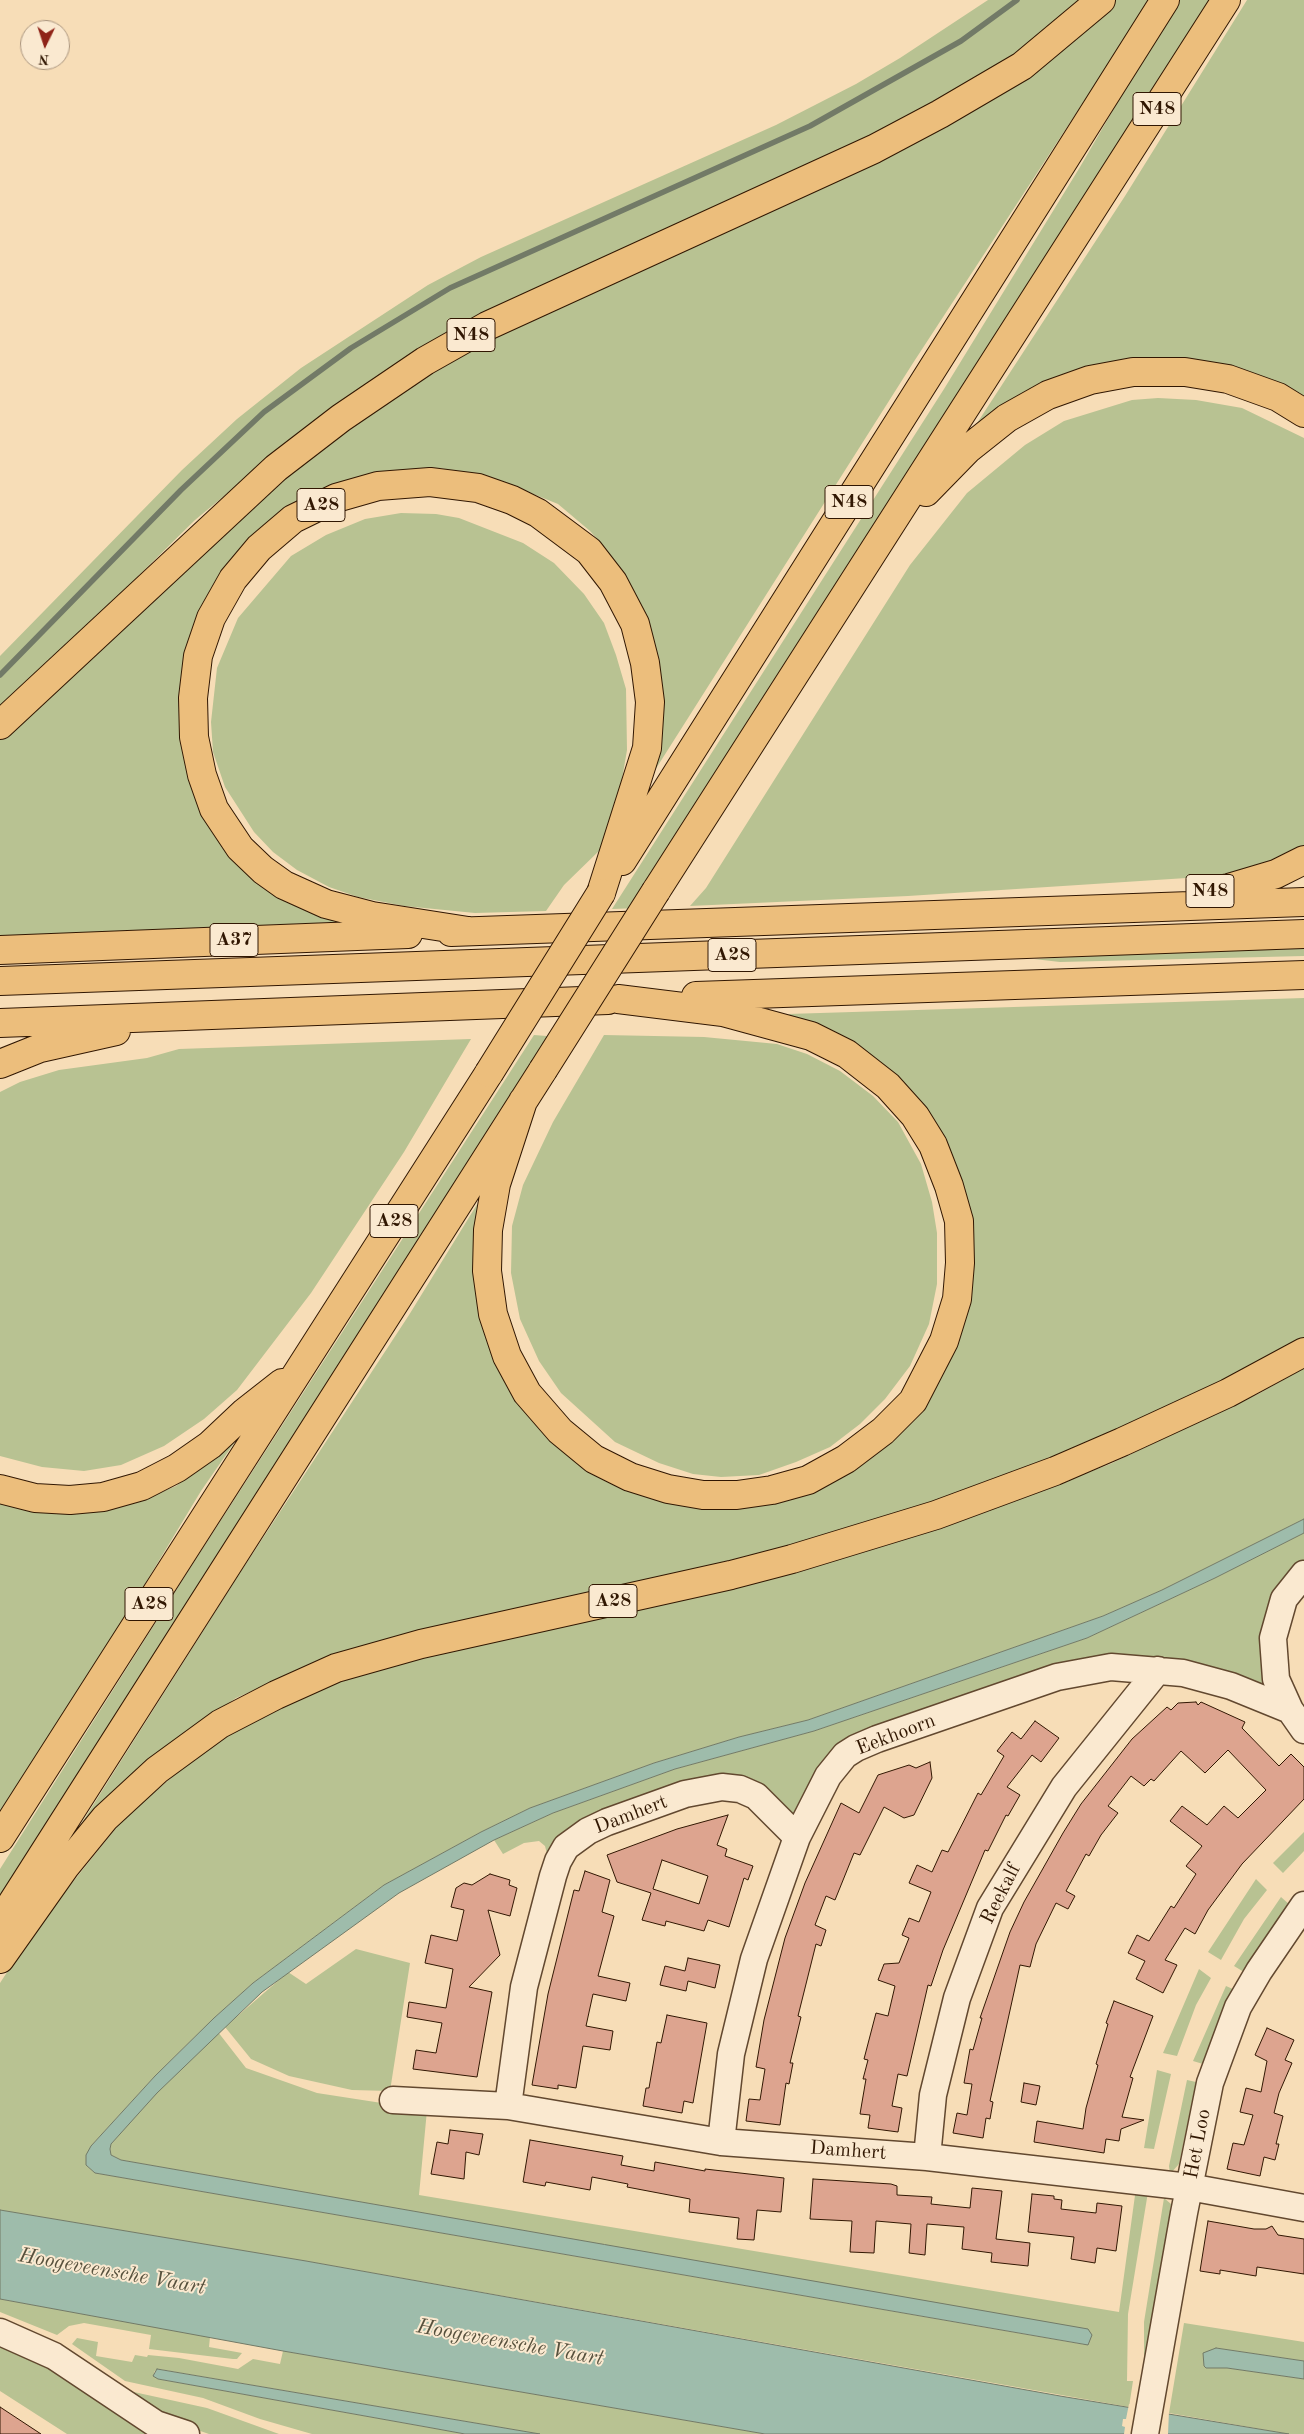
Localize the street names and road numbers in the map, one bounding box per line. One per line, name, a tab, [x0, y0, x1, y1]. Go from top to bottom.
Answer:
road number: N48	[1133, 92, 1181, 126]
road number: N48	[447, 318, 495, 352]
road number: N48	[825, 486, 873, 518]
road number: A28	[297, 488, 345, 522]
road number: N48	[1186, 874, 1234, 908]
road number: A37	[210, 924, 258, 956]
road number: A28	[708, 938, 756, 972]
road number: A28	[370, 1204, 418, 1238]
road number: A28	[589, 1584, 637, 1618]
road number: A28	[125, 1588, 173, 1620]
street label: Eekhoorn	[853, 1709, 939, 1761]
street label: Damhert	[591, 1790, 671, 1840]
street label: Reekalf	[976, 1860, 1026, 1928]
street label: Het Loo	[1179, 2107, 1217, 2181]
street label: Damhert	[809, 2136, 887, 2166]

